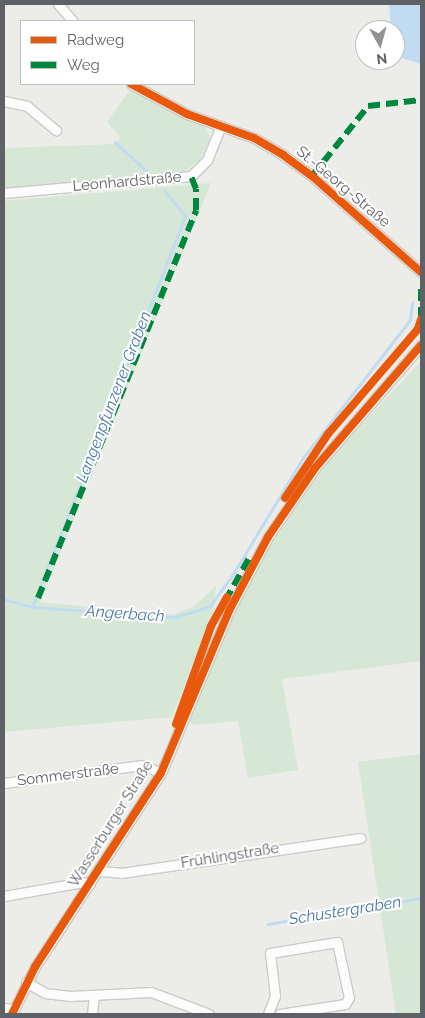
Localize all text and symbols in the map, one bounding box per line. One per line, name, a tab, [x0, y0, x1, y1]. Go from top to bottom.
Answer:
legend	[20, 20, 195, 85]
north arrow	[355, 20, 405, 70]
text: Radweg	[67, 31, 124, 49]
text: N	[375, 50, 388, 67]
text: Weg	[67, 56, 100, 74]
street label: St.-Georg-Straße	[292, 143, 394, 231]
street label: Leonhardstraße	[72, 168, 182, 196]
water label: Langenpfunzener Graben	[72, 308, 156, 486]
water label: Angerbach	[85, 602, 165, 626]
street label: Wasserburger Straße	[65, 757, 157, 891]
street label: Sommerstraße	[16, 760, 120, 790]
street label: Frühlingstraße	[180, 839, 280, 873]
water label: Schustergraben	[287, 893, 403, 929]

